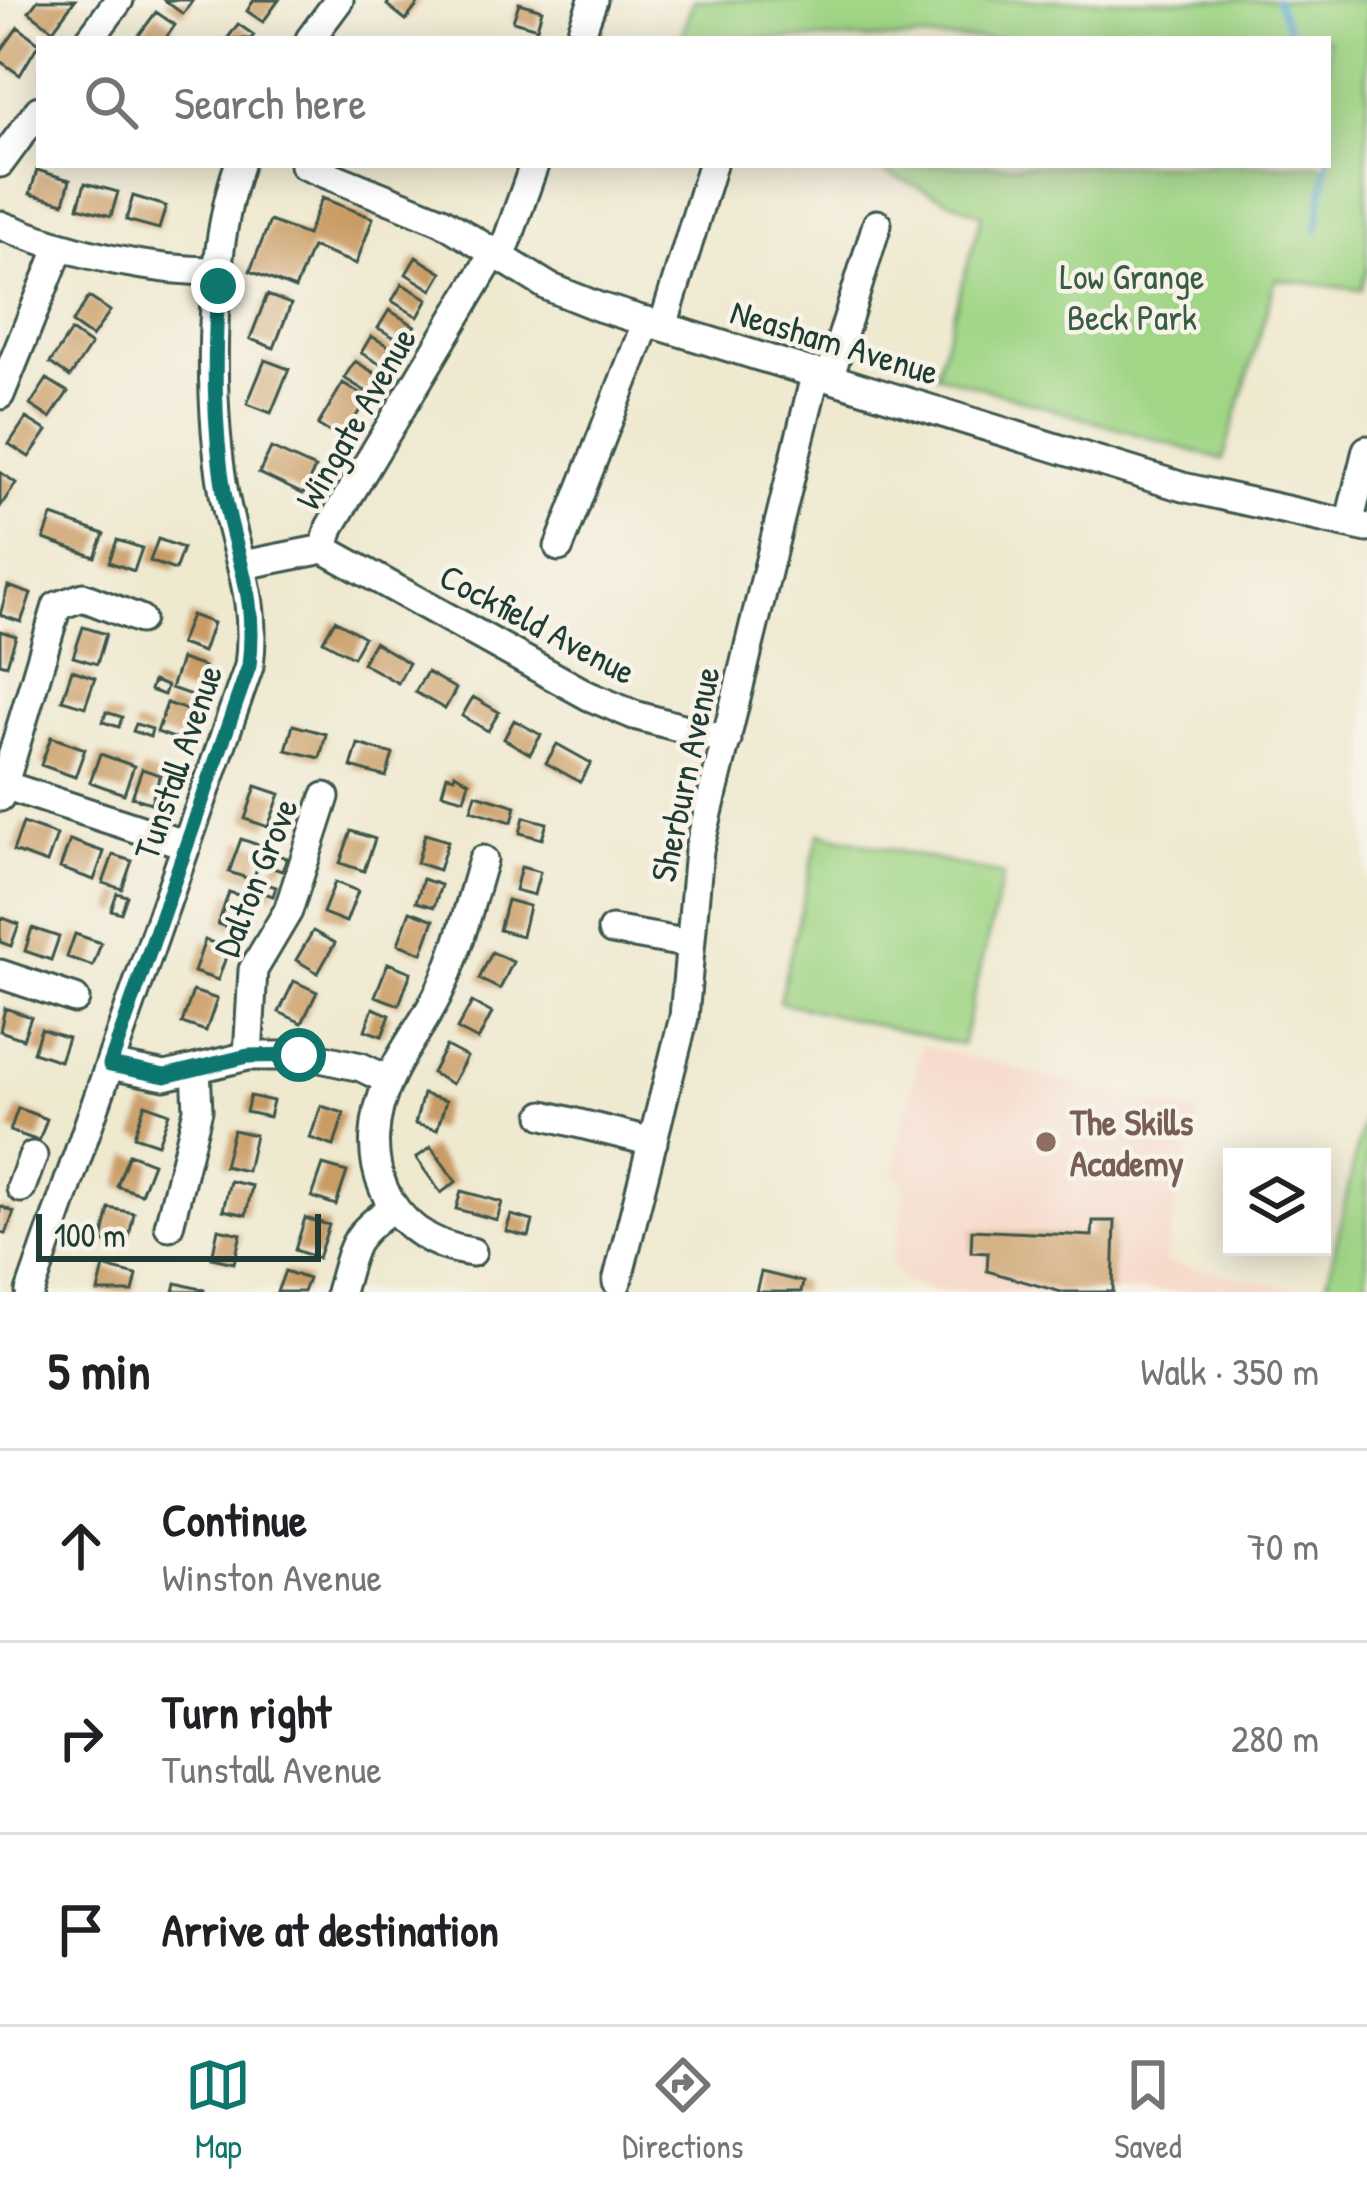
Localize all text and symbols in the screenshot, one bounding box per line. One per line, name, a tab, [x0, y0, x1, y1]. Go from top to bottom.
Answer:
search box	[36, 36, 1331, 168]
icon: search	[78, 69, 144, 135]
text: Search here	[174, 72, 366, 133]
park label: Low Grange Beck Park	[1060, 251, 1204, 341]
route end	[191, 259, 245, 313]
street label: Neasham Avenue	[725, 286, 945, 396]
street label: Wingate Avenue	[283, 318, 427, 518]
street label: Cockfield Avenue	[432, 551, 644, 695]
street label: Tunstall Avenue	[121, 658, 233, 866]
street label: Sherburn Avenue	[637, 662, 731, 886]
street label: Dalton Grove	[201, 791, 309, 963]
route start	[272, 1028, 326, 1082]
place label: The Skills Academy	[1069, 1097, 1194, 1188]
marker: The Skills Academy	[1033, 1129, 1059, 1155]
map controls	[1223, 1148, 1331, 1256]
button: layers	[1223, 1148, 1331, 1256]
scale bar	[36, 1208, 321, 1261]
text: 100 m	[54, 1213, 126, 1257]
text: 5 min	[48, 1336, 150, 1405]
text: Walk · 350 m	[1140, 1344, 1319, 1397]
text: Continue	[162, 1489, 307, 1550]
icon: ahead	[48, 1513, 114, 1579]
text: 70 m	[1247, 1519, 1319, 1572]
text: Winston Avenue	[162, 1550, 382, 1603]
text: Turn right	[162, 1681, 331, 1742]
icon: right	[48, 1705, 114, 1771]
text: 280 m	[1231, 1711, 1319, 1764]
text: Tunstall Avenue	[162, 1742, 382, 1795]
icon: arrive	[48, 1897, 114, 1963]
text: Arrive at destination	[162, 1899, 499, 1960]
tab: Map	[185, 2052, 251, 2168]
tab: Directions	[622, 2052, 744, 2168]
tab: Saved	[1114, 2052, 1182, 2168]

